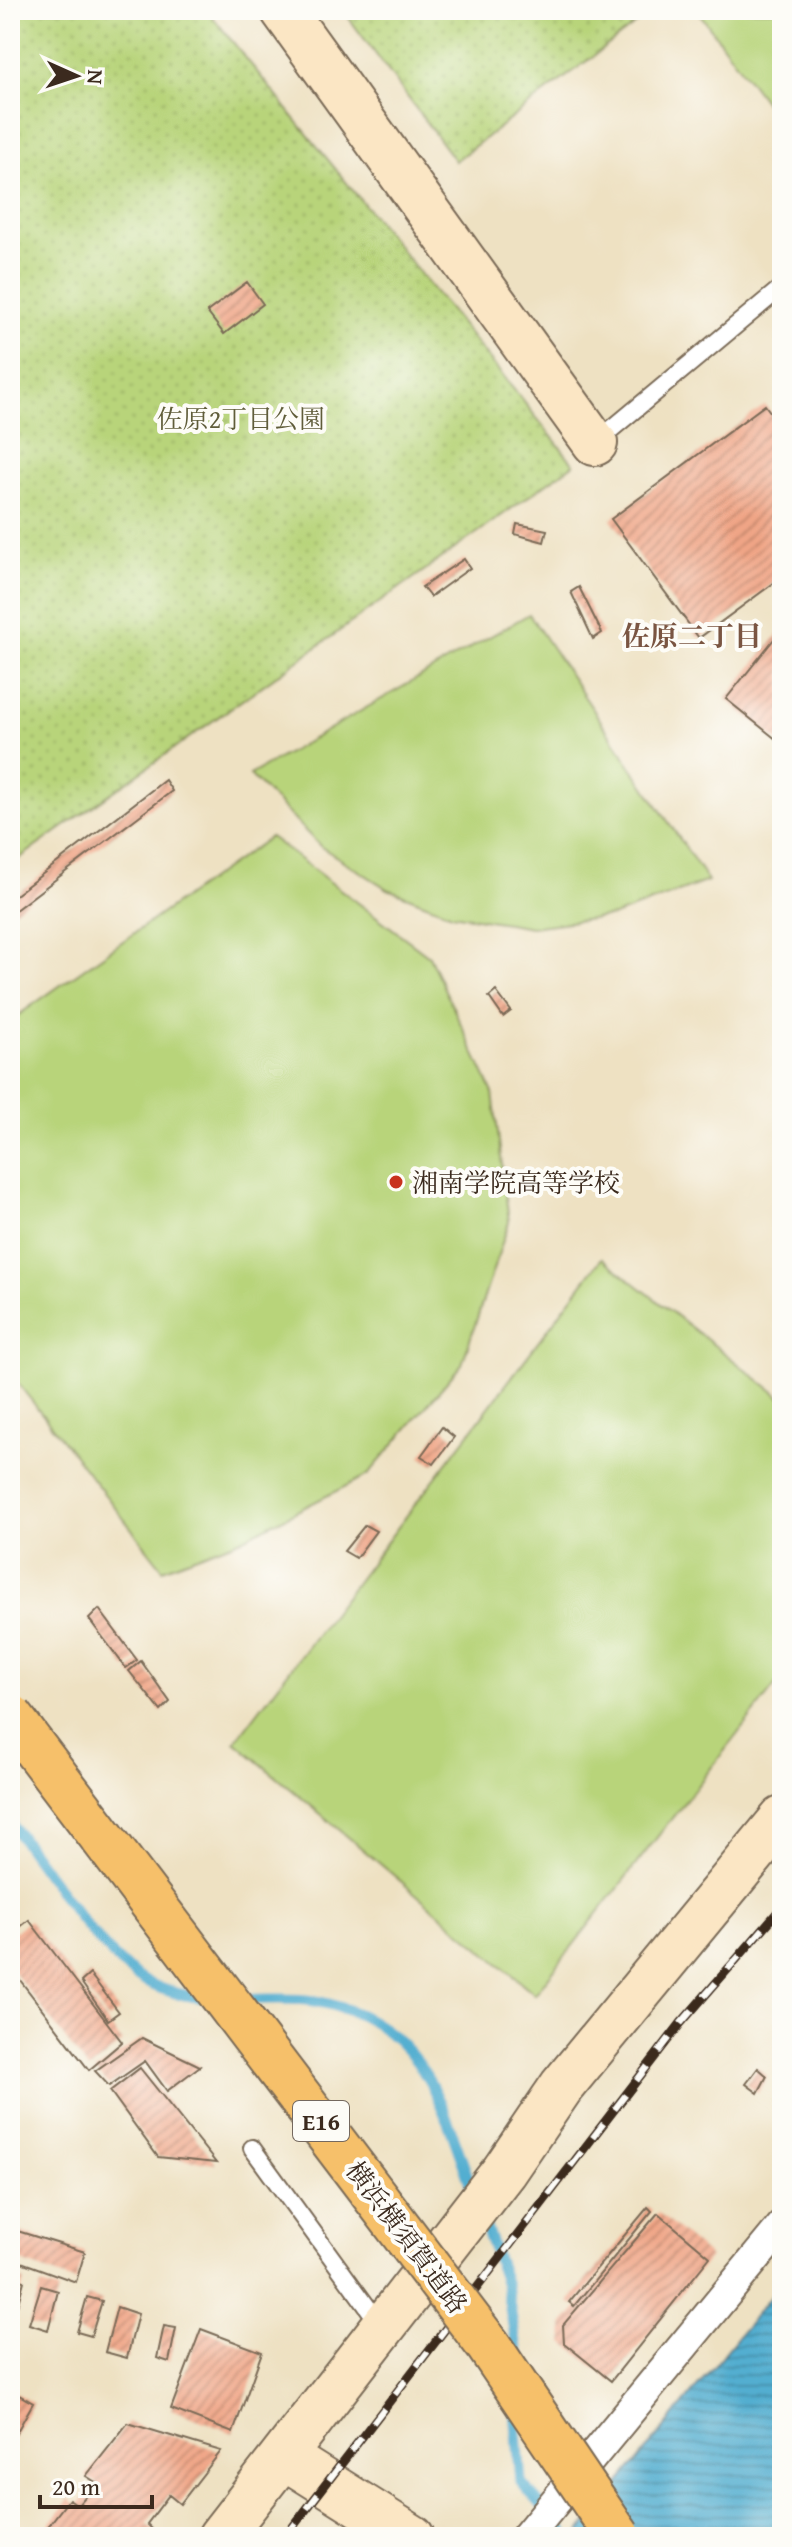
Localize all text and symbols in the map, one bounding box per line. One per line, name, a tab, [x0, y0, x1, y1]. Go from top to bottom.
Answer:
north arrow	[36, 36, 116, 116]
text: N	[80, 69, 112, 86]
park label: 佐原2丁目公園	[157, 399, 325, 438]
district label: 佐原二丁目	[622, 615, 762, 656]
place label: 湘南学院高等学校	[412, 1163, 620, 1202]
marker: 湘南学院高等学校	[387, 1173, 405, 1191]
road number: E16	[293, 2101, 349, 2141]
street label: 横浜横須賀道路	[337, 2153, 477, 2321]
scale bar	[40, 2459, 152, 2509]
text: 20 m	[52, 2469, 100, 2504]

